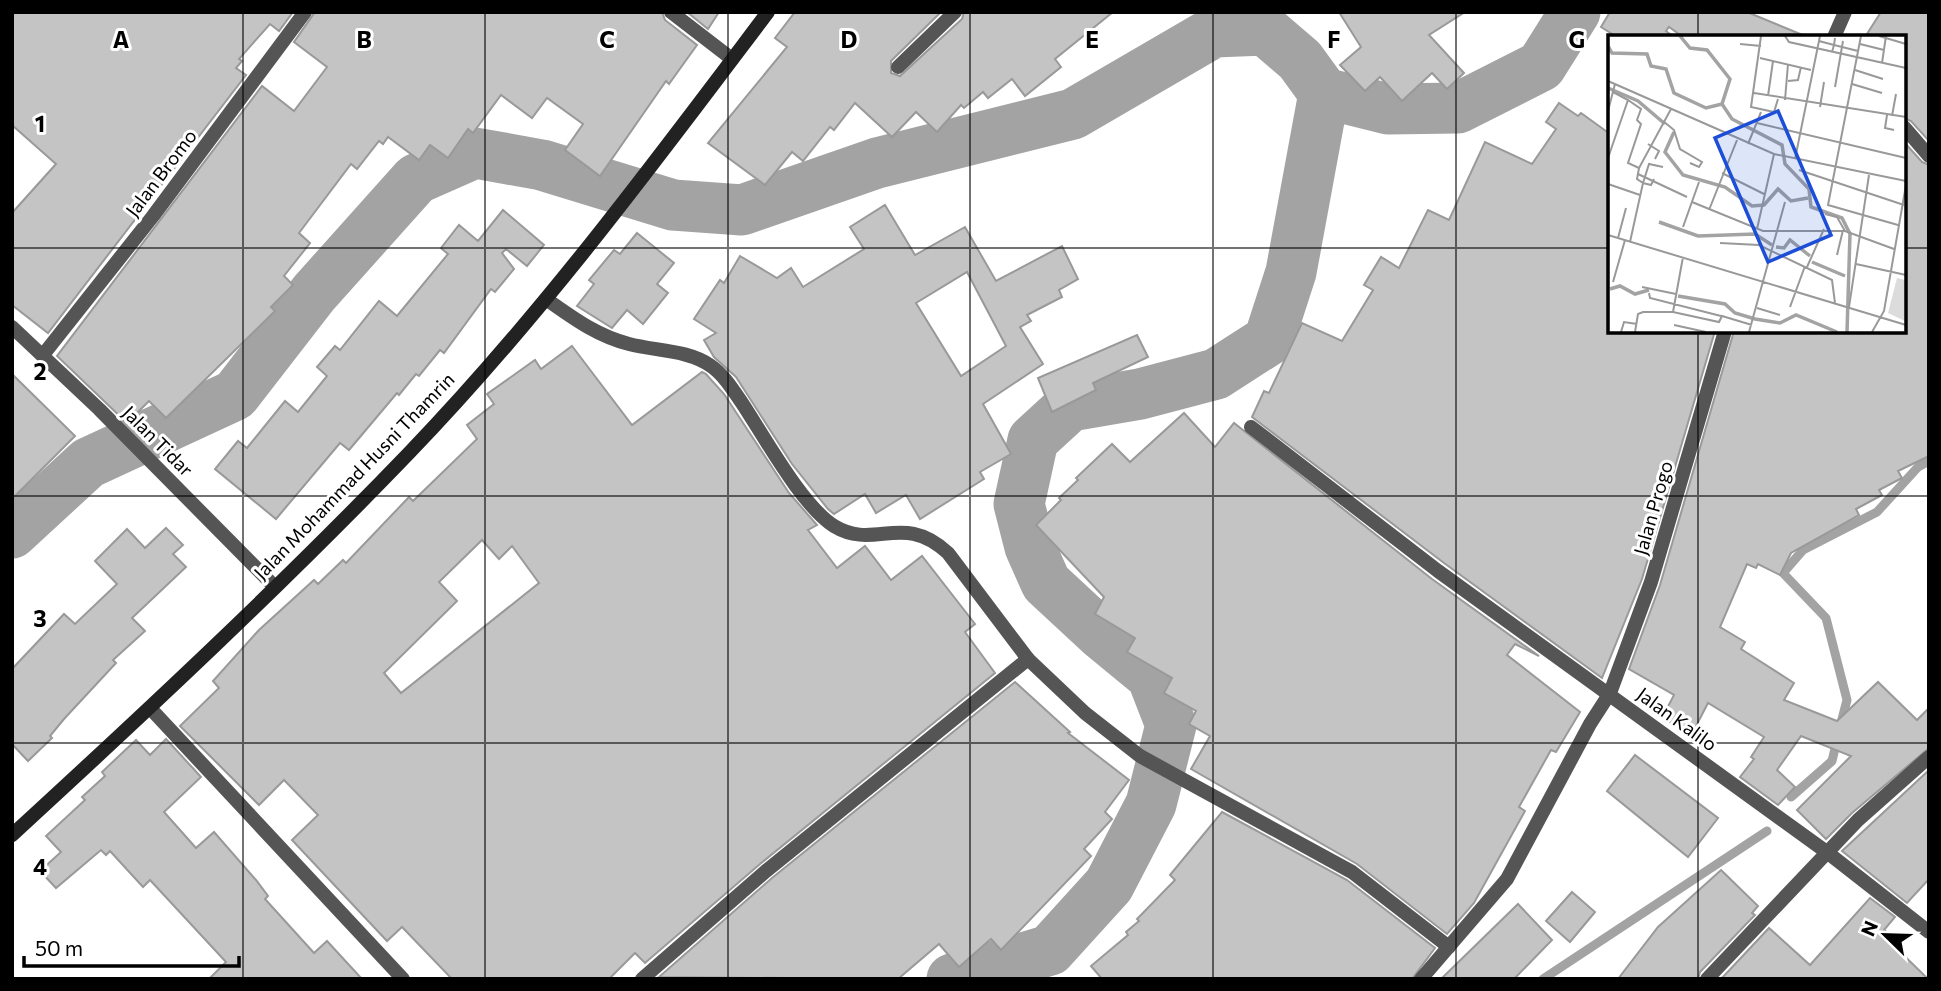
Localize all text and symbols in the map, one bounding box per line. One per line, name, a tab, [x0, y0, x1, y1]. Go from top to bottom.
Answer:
text: A	[113, 25, 130, 53]
text: B	[356, 25, 372, 53]
text: C	[599, 25, 615, 53]
text: D	[841, 25, 858, 53]
text: E	[1085, 25, 1099, 53]
text: F	[1327, 25, 1341, 53]
text: G	[1569, 25, 1585, 53]
inset map	[1608, 35, 1906, 332]
text: 1	[35, 109, 45, 137]
street label: Jalan Bromo	[120, 124, 201, 221]
text: 2	[33, 357, 47, 385]
street label: Jalan Mohammad Husni Thamrin	[249, 367, 459, 584]
street label: Jalan Tidar	[118, 401, 199, 481]
street label: Jalan Progo	[1628, 458, 1677, 558]
text: 3	[33, 604, 47, 632]
street label: Jalan Kalilo	[1633, 682, 1722, 755]
text: 4	[33, 852, 47, 880]
north arrow	[1850, 900, 1920, 970]
text: N	[1856, 917, 1882, 939]
scale bar	[24, 925, 240, 969]
text: 50 m	[35, 935, 83, 960]

